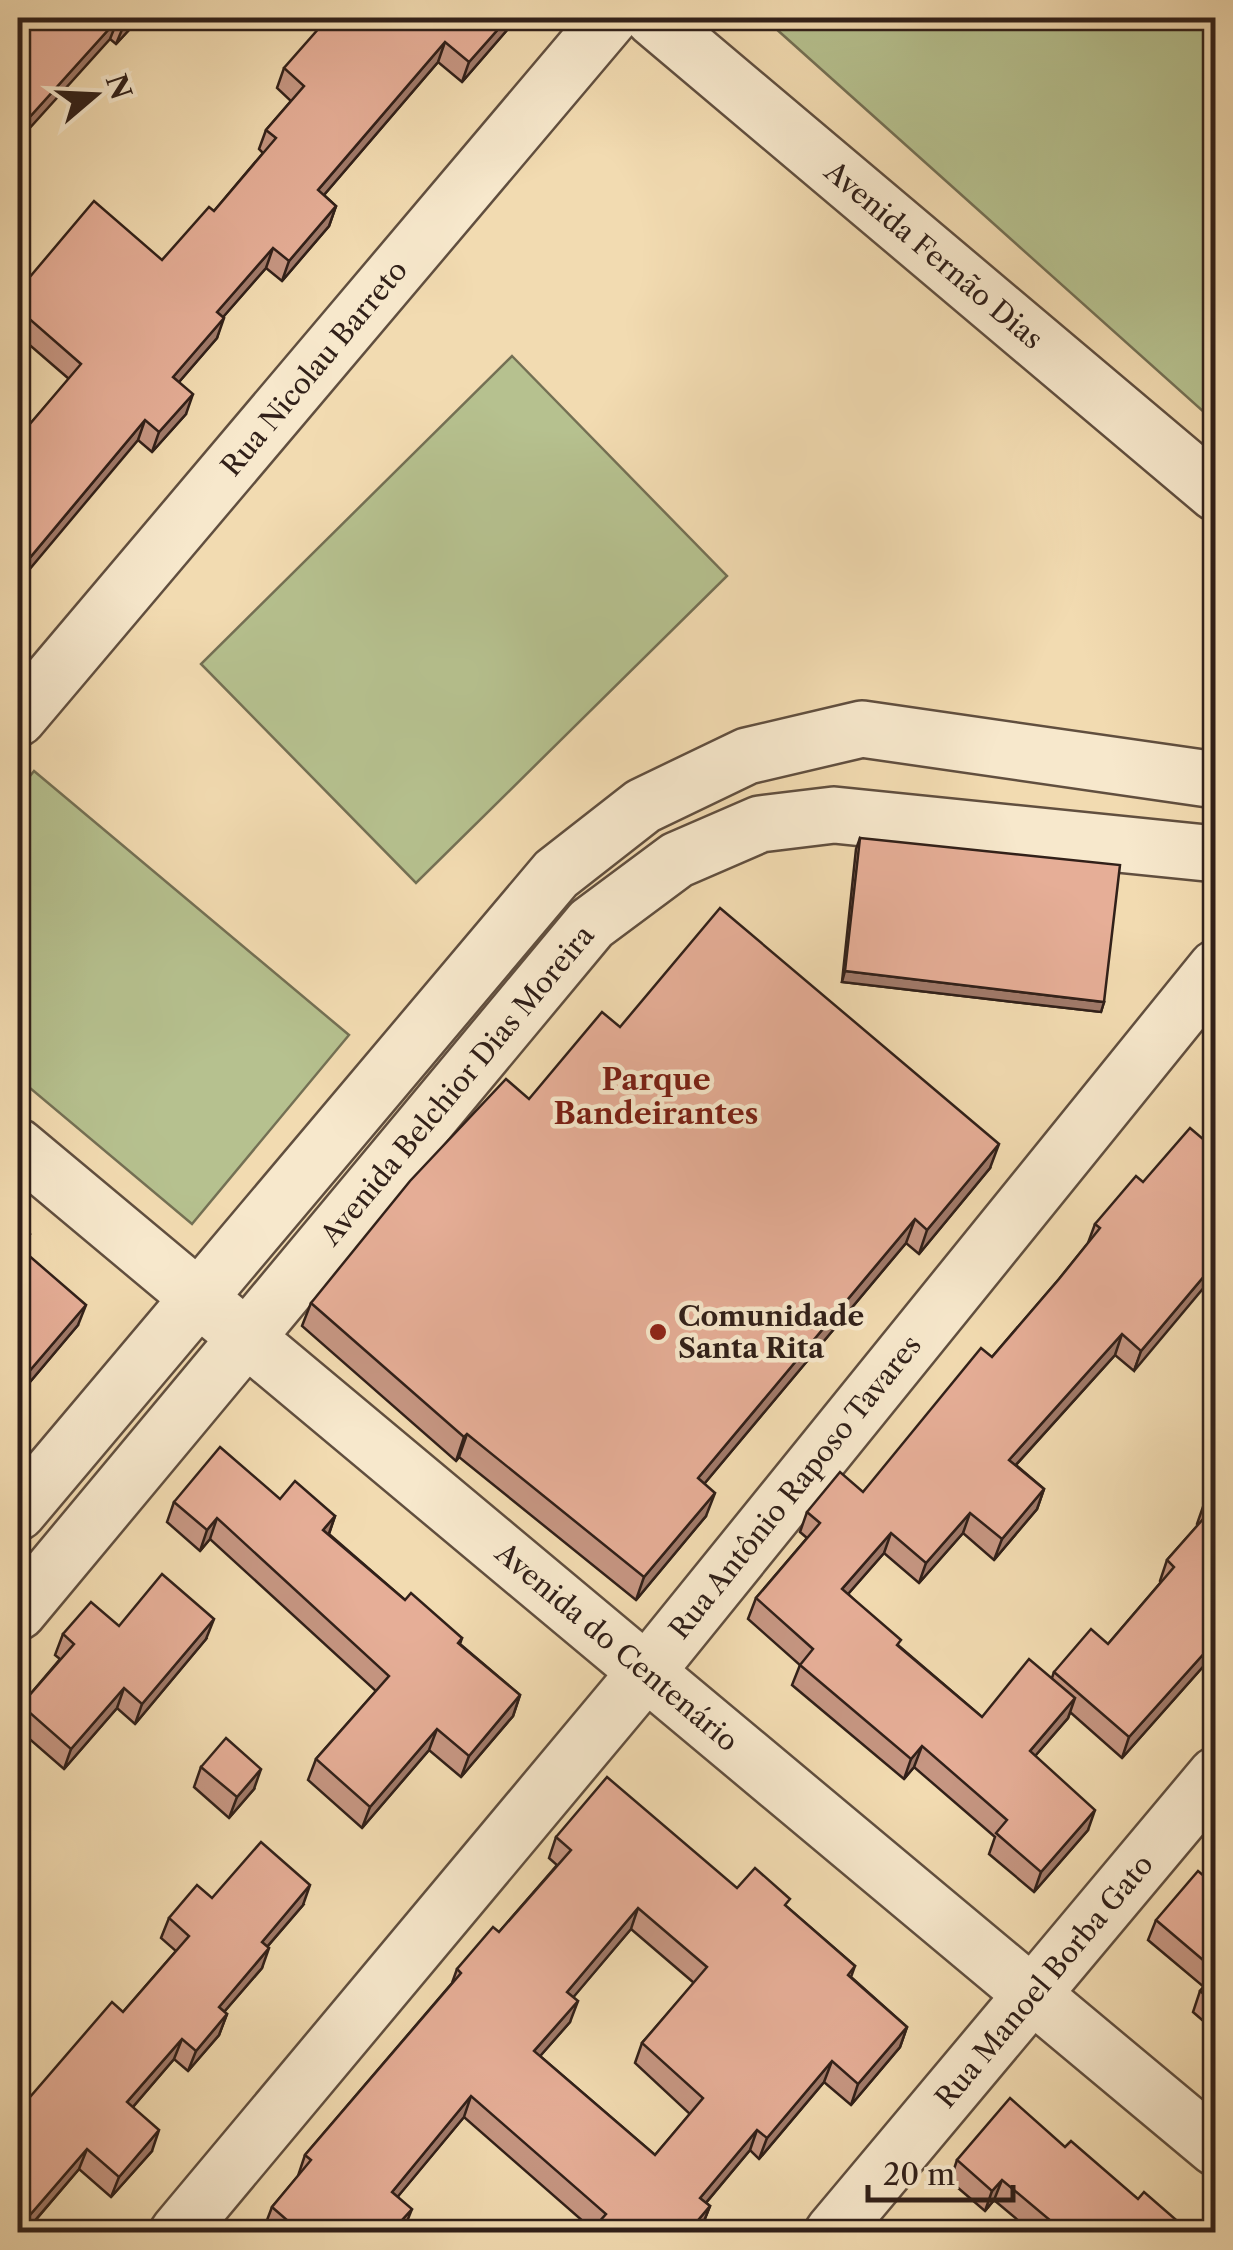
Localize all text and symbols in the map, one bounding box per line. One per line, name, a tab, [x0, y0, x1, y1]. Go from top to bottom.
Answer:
north arrow	[45, 45, 145, 145]
text: N	[99, 70, 139, 104]
street label: Avenida Fernão Dias	[817, 153, 1050, 356]
street label: Rua Nicolau Barreto	[214, 253, 414, 483]
street label: Avenida Belchior Dias Moreira	[313, 918, 601, 1252]
district label: Parque Bandeirantes	[554, 1061, 759, 1132]
place label: Comunidade Santa Rita	[678, 1299, 864, 1365]
marker: Comunidade Santa Rita	[647, 1321, 669, 1343]
street label: Rua Antônio Raposo Tavares	[662, 1328, 928, 1646]
street label: Avenida do Centenário	[488, 1535, 745, 1758]
street label: Rua Manoel Borba Gato	[928, 1847, 1160, 2115]
scale bar	[868, 2140, 1013, 2202]
text: 20 m	[883, 2156, 955, 2193]

